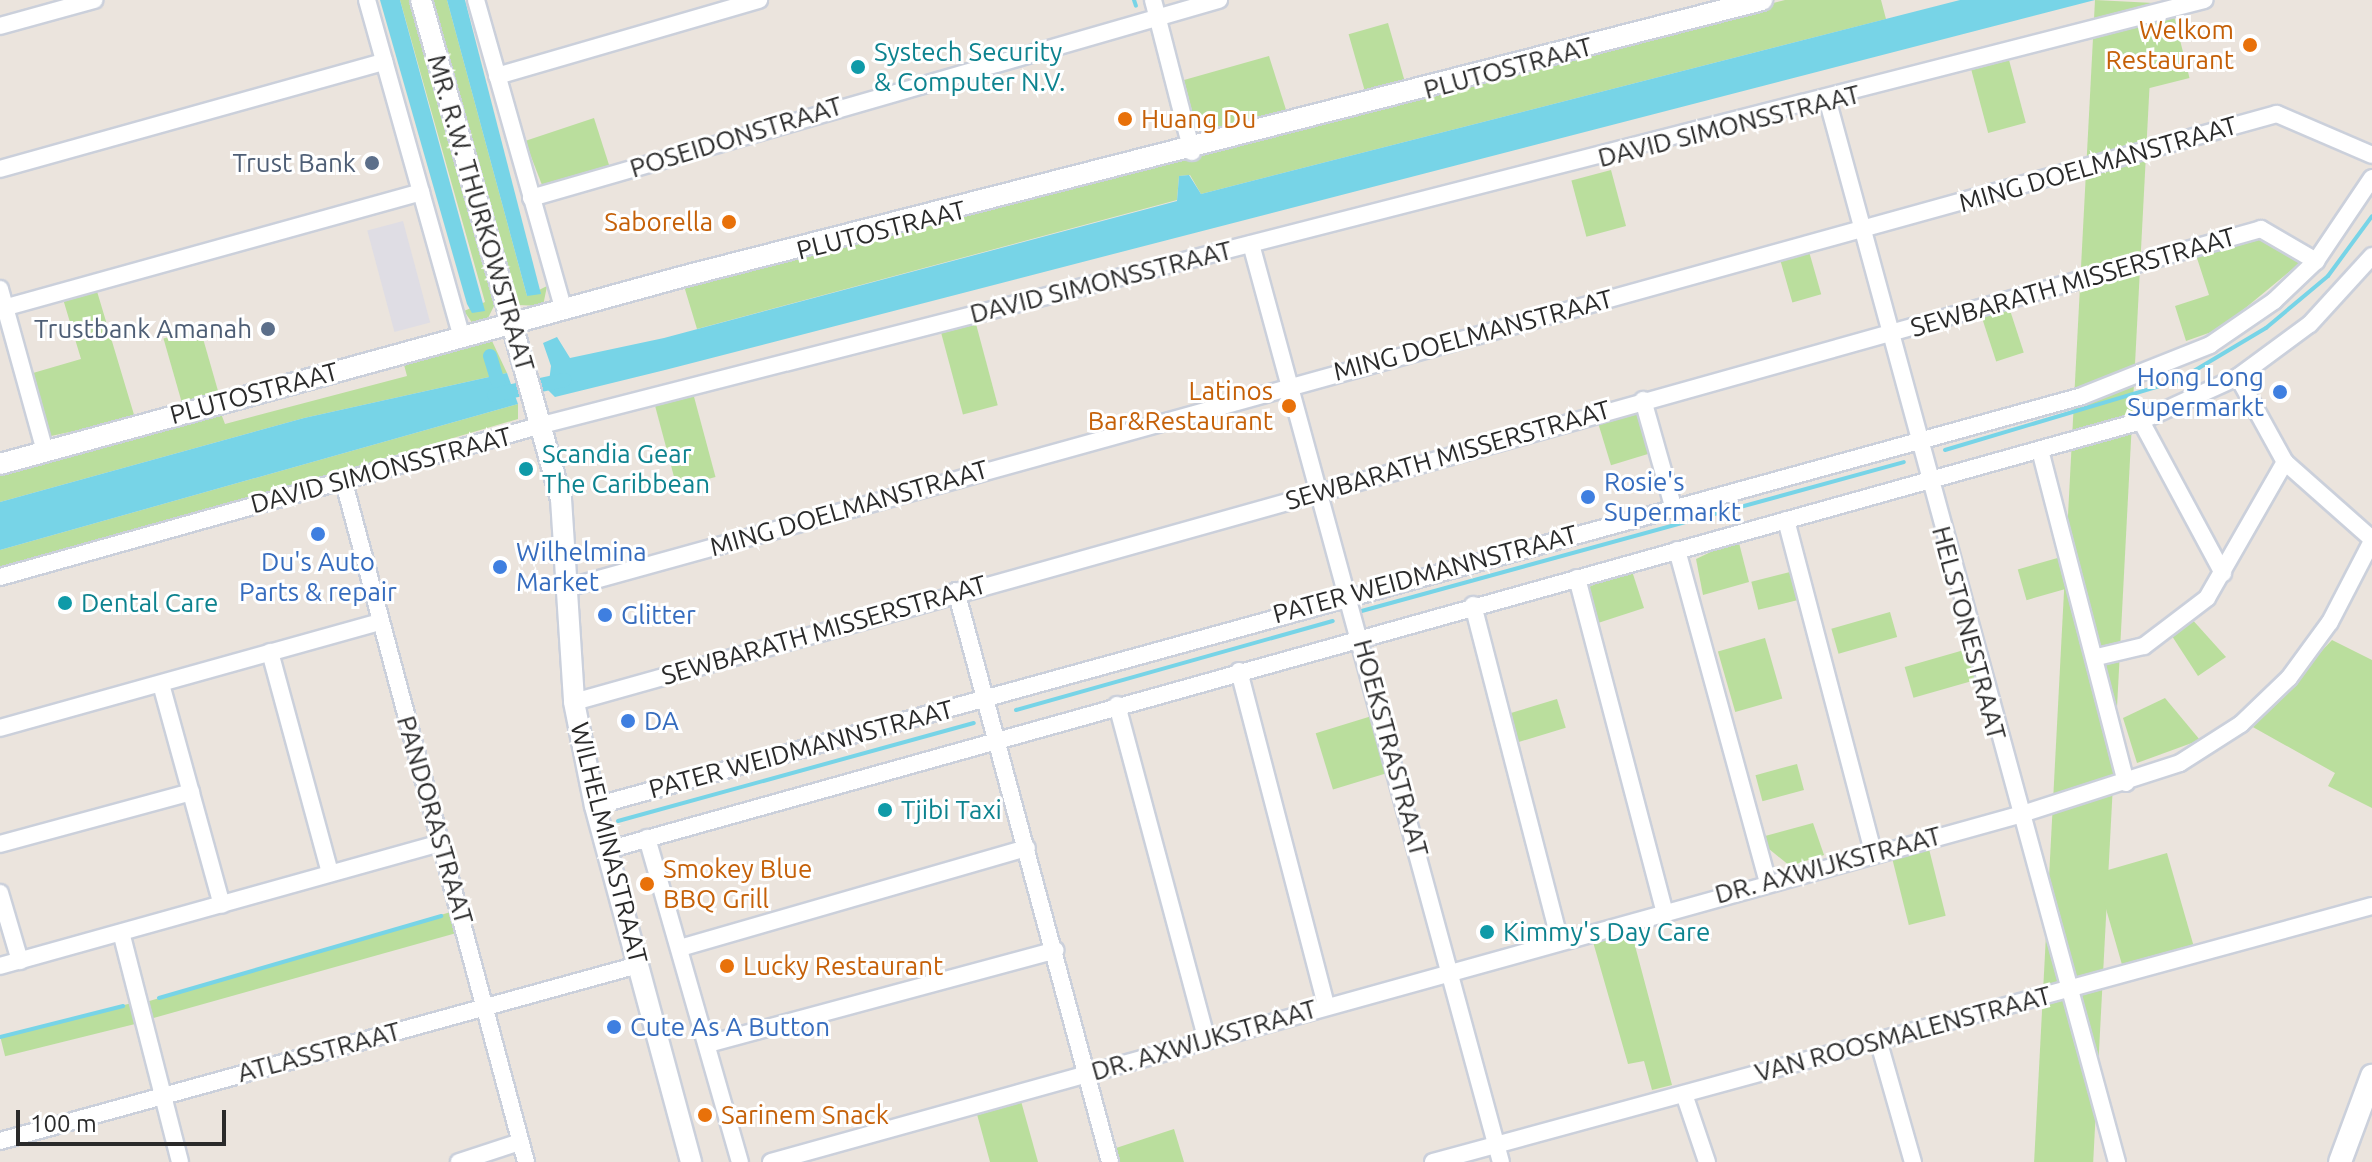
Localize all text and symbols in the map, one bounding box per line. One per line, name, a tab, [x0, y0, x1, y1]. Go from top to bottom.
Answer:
place label: Welkom Restaurant	[2106, 14, 2234, 76]
street label: PLUTOSTRAAT	[1420, 31, 1596, 105]
place label: Systech Security & Computer N.V.	[874, 36, 1065, 98]
marker: Welkom Restaurant	[2241, 36, 2259, 54]
street label: MR. R.W. THURKOWSTRAAT	[421, 51, 541, 375]
marker: Systech Security & Computer N.V.	[849, 58, 867, 76]
street label: DAVID SIMONSSTRAAT	[1595, 78, 1863, 174]
street label: POSEIDONSTRAAT	[626, 90, 846, 184]
place label: Huang Du	[1141, 103, 1256, 135]
street label: MING DOELMANSTRAAT	[1955, 109, 2241, 219]
marker: Huang Du	[1116, 110, 1134, 128]
place label: Trust Bank	[232, 147, 356, 179]
marker: Trust Bank	[363, 154, 381, 172]
street label: PLUTOSTRAAT	[793, 194, 969, 266]
place label: Saborella	[604, 206, 713, 238]
marker: Saborella	[720, 213, 738, 231]
street label: SEWBARATH MISSERSTRAAT	[1907, 221, 2239, 343]
street label: DAVID SIMONSSTRAAT	[967, 234, 1235, 330]
street label: MING DOELMANSTRAAT	[1330, 283, 1616, 387]
place label: Trustbank Amanah	[34, 313, 252, 345]
marker: Trustbank Amanah	[259, 320, 277, 338]
street label: PLUTOSTRAAT	[166, 356, 342, 430]
place label: Hong Long Supermarkt	[2127, 361, 2264, 422]
place label: Latinos Bar&Restaurant	[1088, 375, 1273, 436]
marker: Hong Long Supermarkt	[2271, 383, 2289, 401]
street label: SEWBARATH MISSERSTRAAT	[1282, 394, 1614, 516]
marker: Latinos Bar&Restaurant	[1280, 397, 1298, 415]
street label: DAVID SIMONSSTRAAT	[247, 420, 515, 520]
place label: Scandia Gear The Caribbean	[542, 438, 710, 500]
street label: MING DOELMANSTRAAT	[706, 453, 992, 563]
marker: Scandia Gear The Caribbean	[517, 460, 535, 478]
place label: Rosie's Supermarkt	[1604, 466, 1741, 528]
marker: Rosie's Supermarkt	[1579, 488, 1597, 506]
street label: PATER WEIDMANNSTRAAT	[1269, 518, 1581, 630]
street label: HELSTONESTRAAT	[1925, 523, 2013, 743]
marker: Du's Auto Parts & repair	[309, 525, 327, 543]
place label: Wilhelmina Market	[516, 536, 647, 598]
place label: Du's Auto Parts & repair	[239, 546, 397, 608]
marker: Wilhelmina Market	[491, 558, 509, 576]
street label: SEWBARATH MISSERSTRAAT	[658, 569, 990, 691]
place label: Dental Care	[81, 587, 218, 619]
marker: Dental Care	[56, 594, 74, 612]
place label: Glitter	[621, 599, 696, 631]
marker: Glitter	[596, 606, 614, 624]
street label: HOEKSTRASTRAAT	[1347, 636, 1435, 860]
street label: PATER WEIDMANNSTRAAT	[645, 693, 957, 805]
place label: DA	[644, 705, 679, 737]
street label: PANDORASTRAAT	[390, 712, 480, 928]
marker: DA	[619, 712, 637, 730]
street label: WILHELMINASTRAAT	[564, 719, 654, 967]
place label: Tjibi Taxi	[901, 794, 1002, 826]
marker: Tjibi Taxi	[876, 801, 894, 819]
street label: DR. AXWIJKSTRAAT	[1711, 820, 1945, 910]
place label: Smokey Blue BBQ Grill	[663, 853, 812, 914]
marker: Smokey Blue BBQ Grill	[638, 875, 656, 893]
place label: Kimmy's Day Care	[1503, 916, 1710, 948]
marker: Kimmy's Day Care	[1478, 923, 1496, 941]
place label: Lucky Restaurant	[743, 950, 943, 982]
marker: Lucky Restaurant	[718, 957, 736, 975]
street label: VAN ROOSMALENSTRAAT	[1752, 979, 2054, 1089]
street label: DR. AXWIJKSTRAAT	[1088, 993, 1320, 1087]
place label: Cute As A Button	[630, 1011, 830, 1043]
street label: ATLASSTRAAT	[234, 1015, 404, 1089]
marker: Cute As A Button	[605, 1018, 623, 1036]
scale bar	[20, 1094, 230, 1144]
place label: Sarinem Snack	[721, 1099, 889, 1131]
marker: Sarinem Snack	[696, 1106, 714, 1124]
text: 100 m	[30, 1110, 97, 1137]

